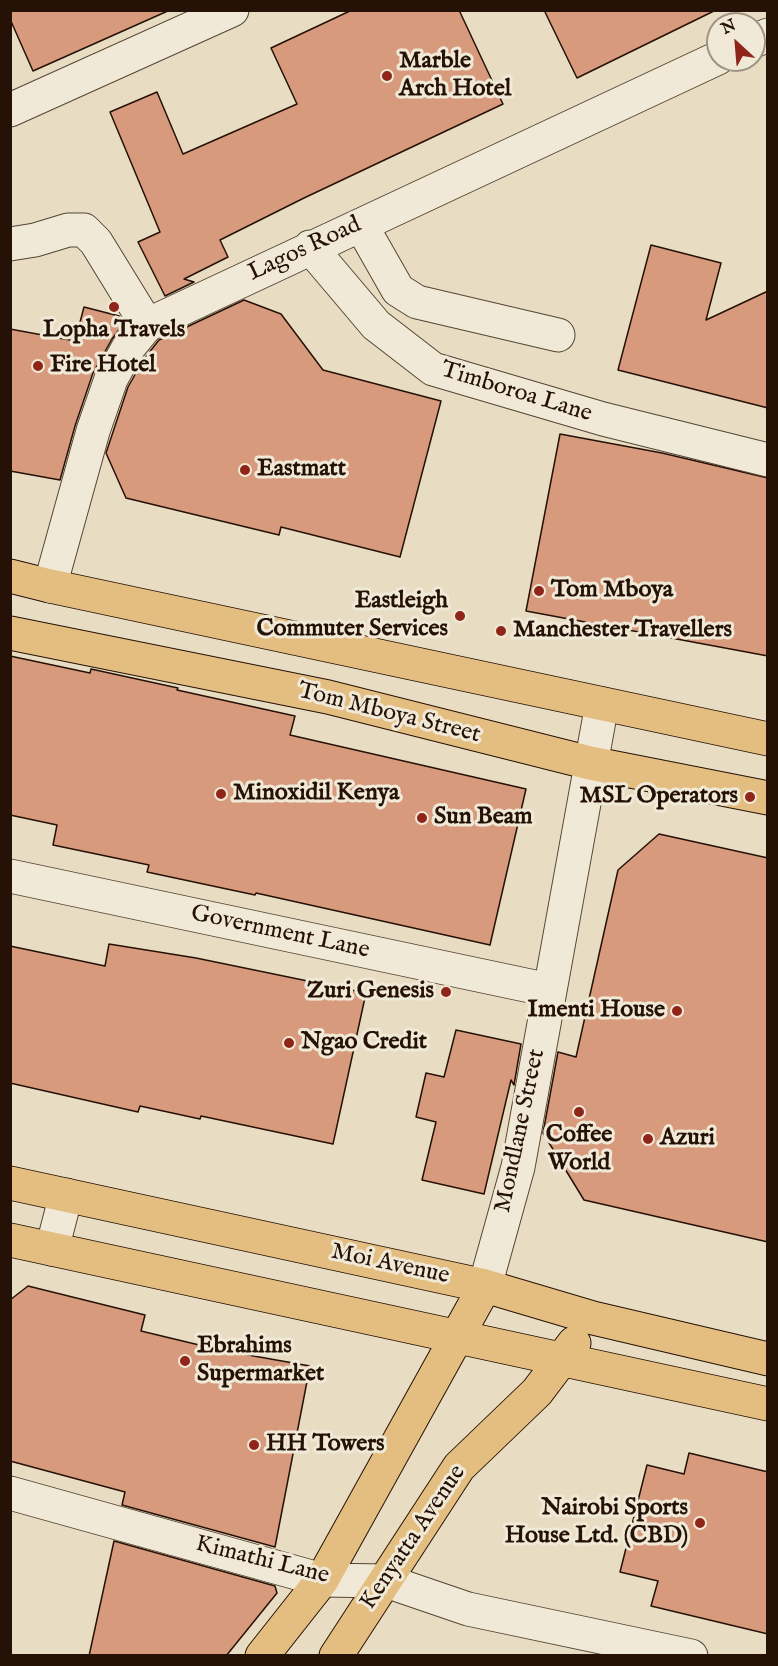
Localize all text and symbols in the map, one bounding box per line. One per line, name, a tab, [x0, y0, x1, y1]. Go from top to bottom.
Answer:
north arrow	[706, 12, 766, 72]
text: N	[718, 16, 740, 40]
place label: Marble Arch Hotel	[399, 48, 511, 104]
marker: Marble Arch Hotel	[380, 69, 394, 83]
street label: Lagos Road	[244, 211, 366, 289]
marker: Lopha Travels	[107, 300, 121, 314]
place label: Lopha Travels	[43, 317, 185, 345]
place label: Fire Hotel	[50, 352, 156, 380]
street label: Timboroa Lane	[437, 356, 595, 430]
marker: Fire Hotel	[31, 359, 45, 373]
place label: Eastmatt	[257, 456, 346, 484]
marker: Eastmatt	[238, 463, 252, 477]
place label: Tom Mboya	[551, 577, 673, 605]
marker: Tom Mboya	[532, 584, 546, 598]
place label: Eastleigh Commuter Services	[256, 588, 448, 644]
marker: Eastleigh Commuter Services	[453, 609, 467, 623]
place label: Manchester Travellers	[513, 617, 732, 645]
marker: Manchester Travellers	[494, 624, 508, 638]
street label: Tom Mboya Street	[295, 677, 483, 751]
place label: Minoxidil Kenya	[233, 780, 399, 808]
place label: MSL Operators	[579, 783, 738, 811]
marker: Minoxidil Kenya	[214, 787, 228, 801]
marker: MSL Operators	[743, 790, 757, 804]
place label: Sun Beam	[434, 804, 533, 832]
marker: Sun Beam	[415, 811, 429, 825]
street label: Government Lane	[188, 900, 372, 966]
place label: Zuri Genesis	[307, 978, 434, 1006]
marker: Zuri Genesis	[439, 985, 453, 999]
place label: Imenti House	[528, 997, 665, 1025]
marker: Imenti House	[670, 1004, 684, 1018]
place label: Ngao Credit	[301, 1029, 427, 1057]
marker: Ngao Credit	[282, 1036, 296, 1050]
street label: Mondlane Street	[490, 1047, 552, 1215]
marker: Coffee World	[572, 1105, 586, 1119]
place label: Coffee World	[546, 1122, 612, 1178]
place label: Azuri	[660, 1125, 715, 1153]
marker: Azuri	[641, 1132, 655, 1146]
street label: Moi Avenue	[328, 1238, 452, 1292]
place label: Ebrahims Supermarket	[197, 1333, 324, 1389]
marker: Ebrahims Supermarket	[178, 1354, 192, 1368]
place label: HH Towers	[266, 1431, 384, 1459]
marker: HH Towers	[247, 1438, 261, 1452]
street label: Kenyatta Avenue	[355, 1460, 473, 1616]
place label: Nairobi Sports House Ltd. (CBD)	[505, 1495, 688, 1551]
marker: Nairobi Sports House Ltd. (CBD)	[693, 1516, 707, 1530]
street label: Kimathi Lane	[192, 1531, 332, 1591]

